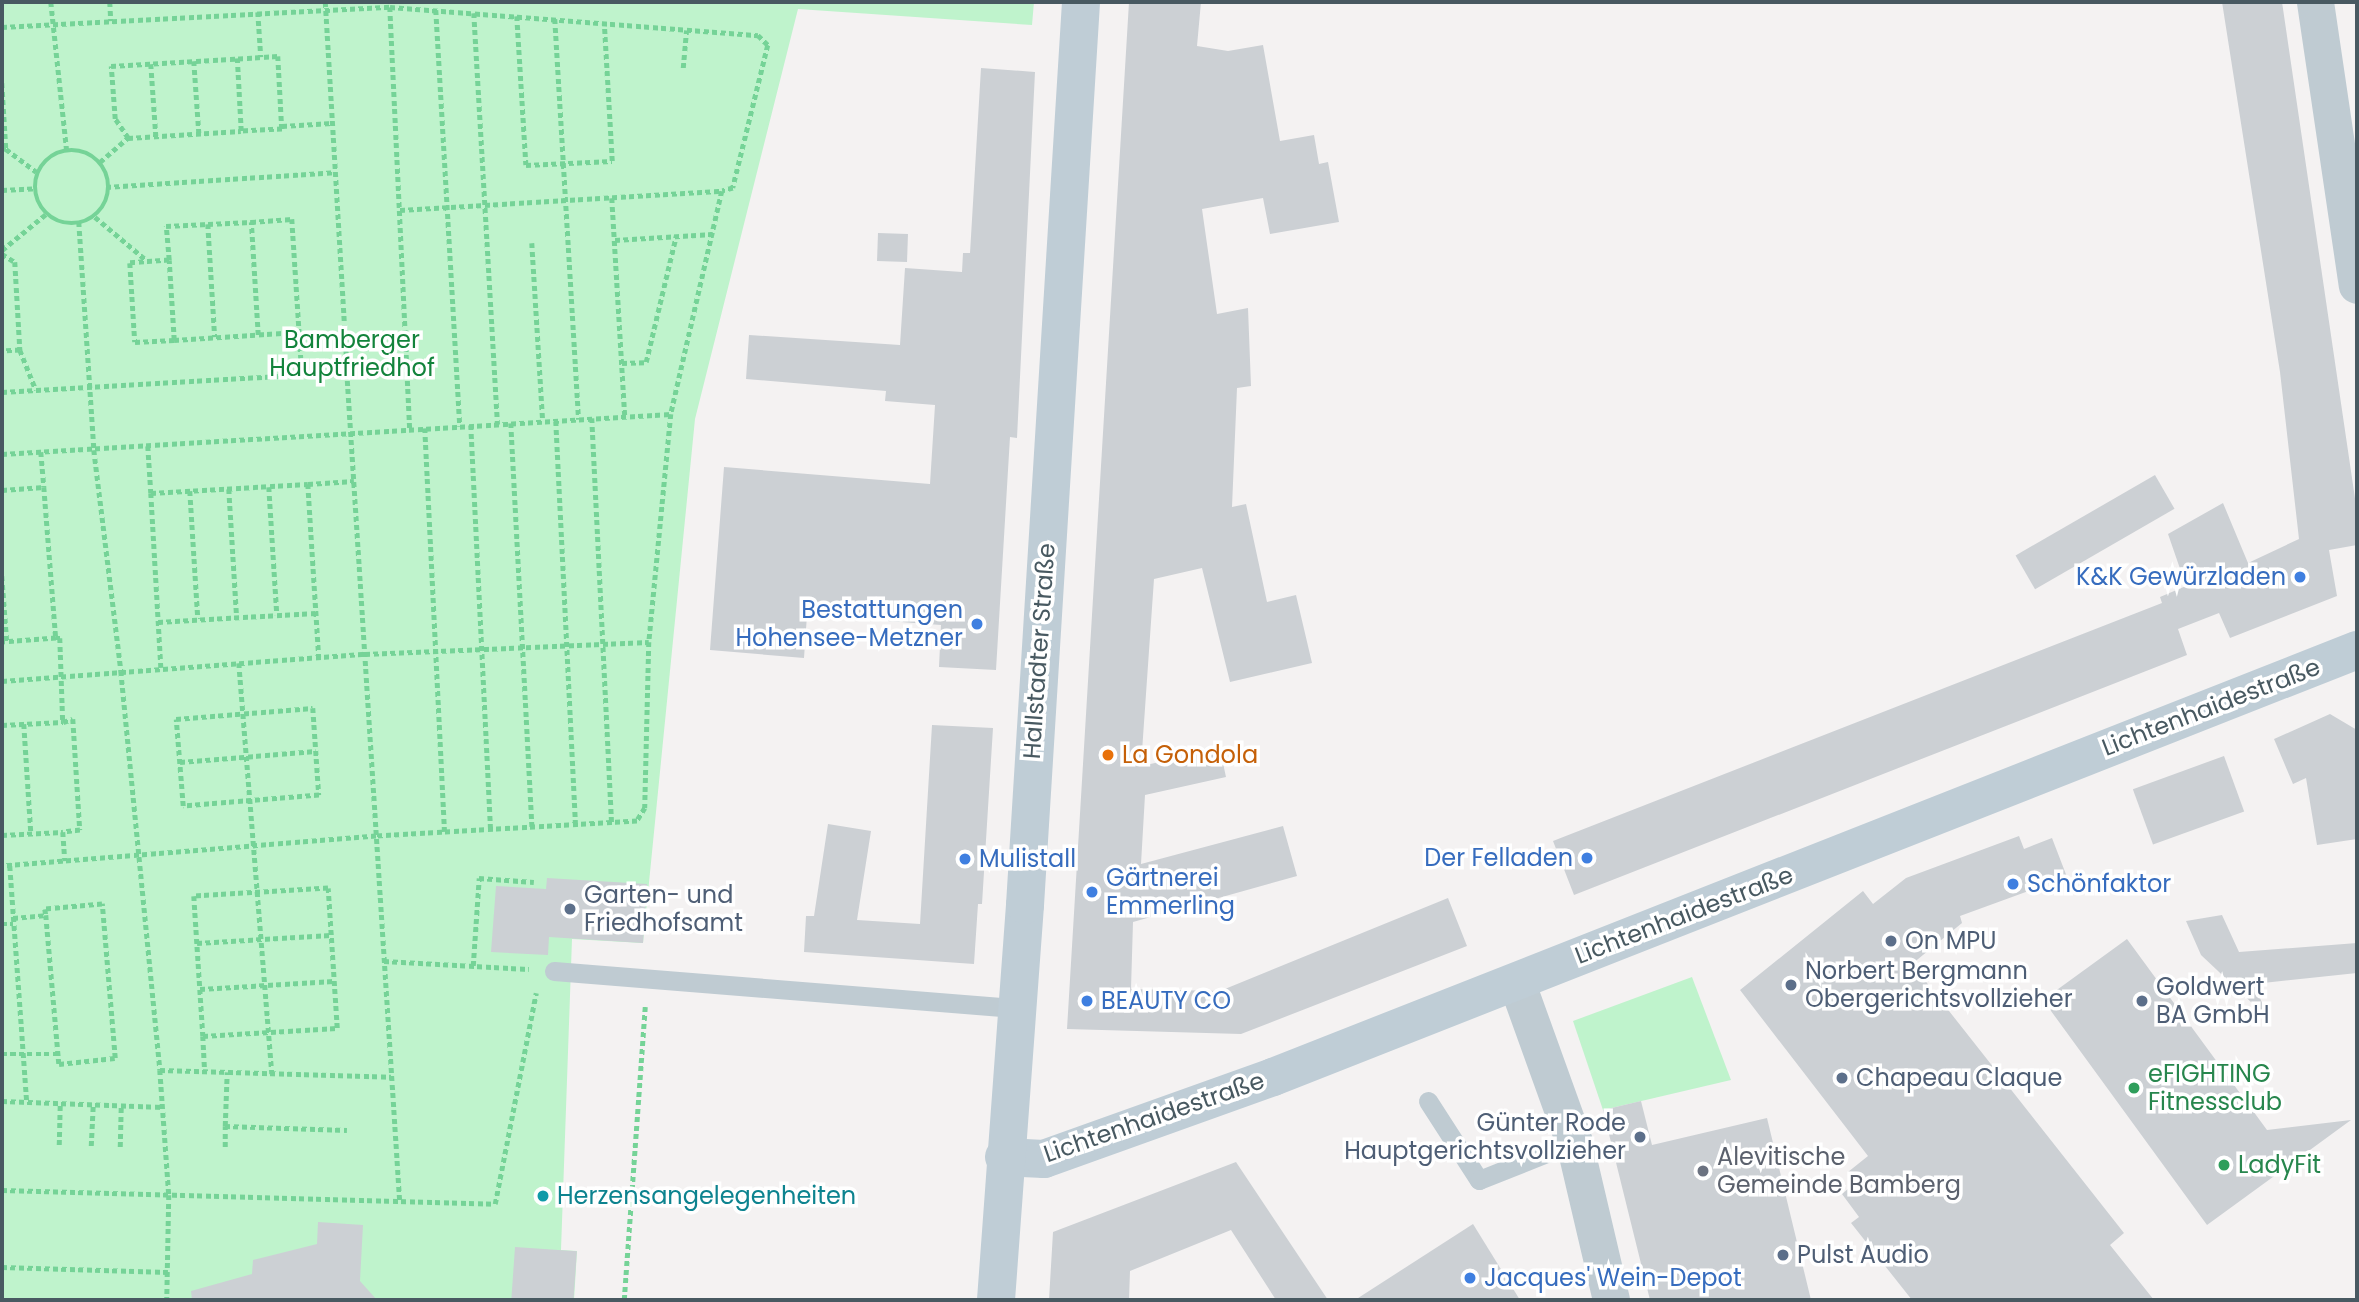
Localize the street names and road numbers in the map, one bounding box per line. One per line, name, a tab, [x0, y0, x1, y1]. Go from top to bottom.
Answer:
street label: Hallstadter Straße	[1017, 542, 1061, 760]
street label: Lichtenhaidestraße	[2098, 652, 2324, 762]
street label: Lichtenhaidestraße	[1571, 860, 1797, 970]
street label: Lichtenhaidestraße	[1040, 1066, 1268, 1168]

